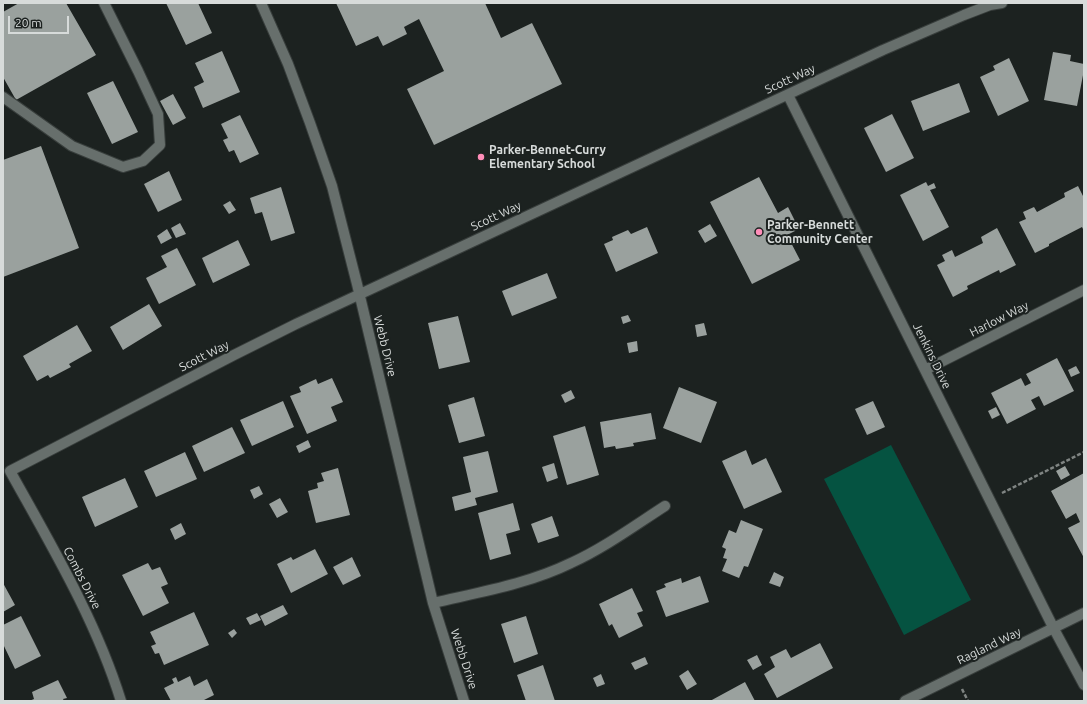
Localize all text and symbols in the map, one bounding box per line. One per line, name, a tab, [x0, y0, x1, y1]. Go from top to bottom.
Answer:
scale bar	[10, 8, 71, 34]
text: 20 m	[15, 16, 42, 29]
street label: Scott Way	[763, 61, 817, 97]
place label: Parker-Bennet-Curry Elementary School	[489, 143, 606, 171]
marker: Parker-Bennet-Curry Elementary School	[476, 152, 486, 162]
street label: Scott Way	[469, 198, 523, 234]
place label: Parker-Bennett Community Center	[767, 218, 873, 246]
marker: Parker-Bennett Community Center	[754, 227, 764, 237]
street label: Harlow Way	[967, 298, 1031, 340]
street label: Webb Drive	[370, 314, 400, 378]
street label: Jenkins Drive	[910, 321, 954, 391]
street label: Scott Way	[177, 337, 231, 375]
street label: Combs Drive	[60, 544, 104, 612]
street label: Ragland Way	[955, 624, 1023, 668]
street label: Webb Drive	[447, 627, 481, 691]

